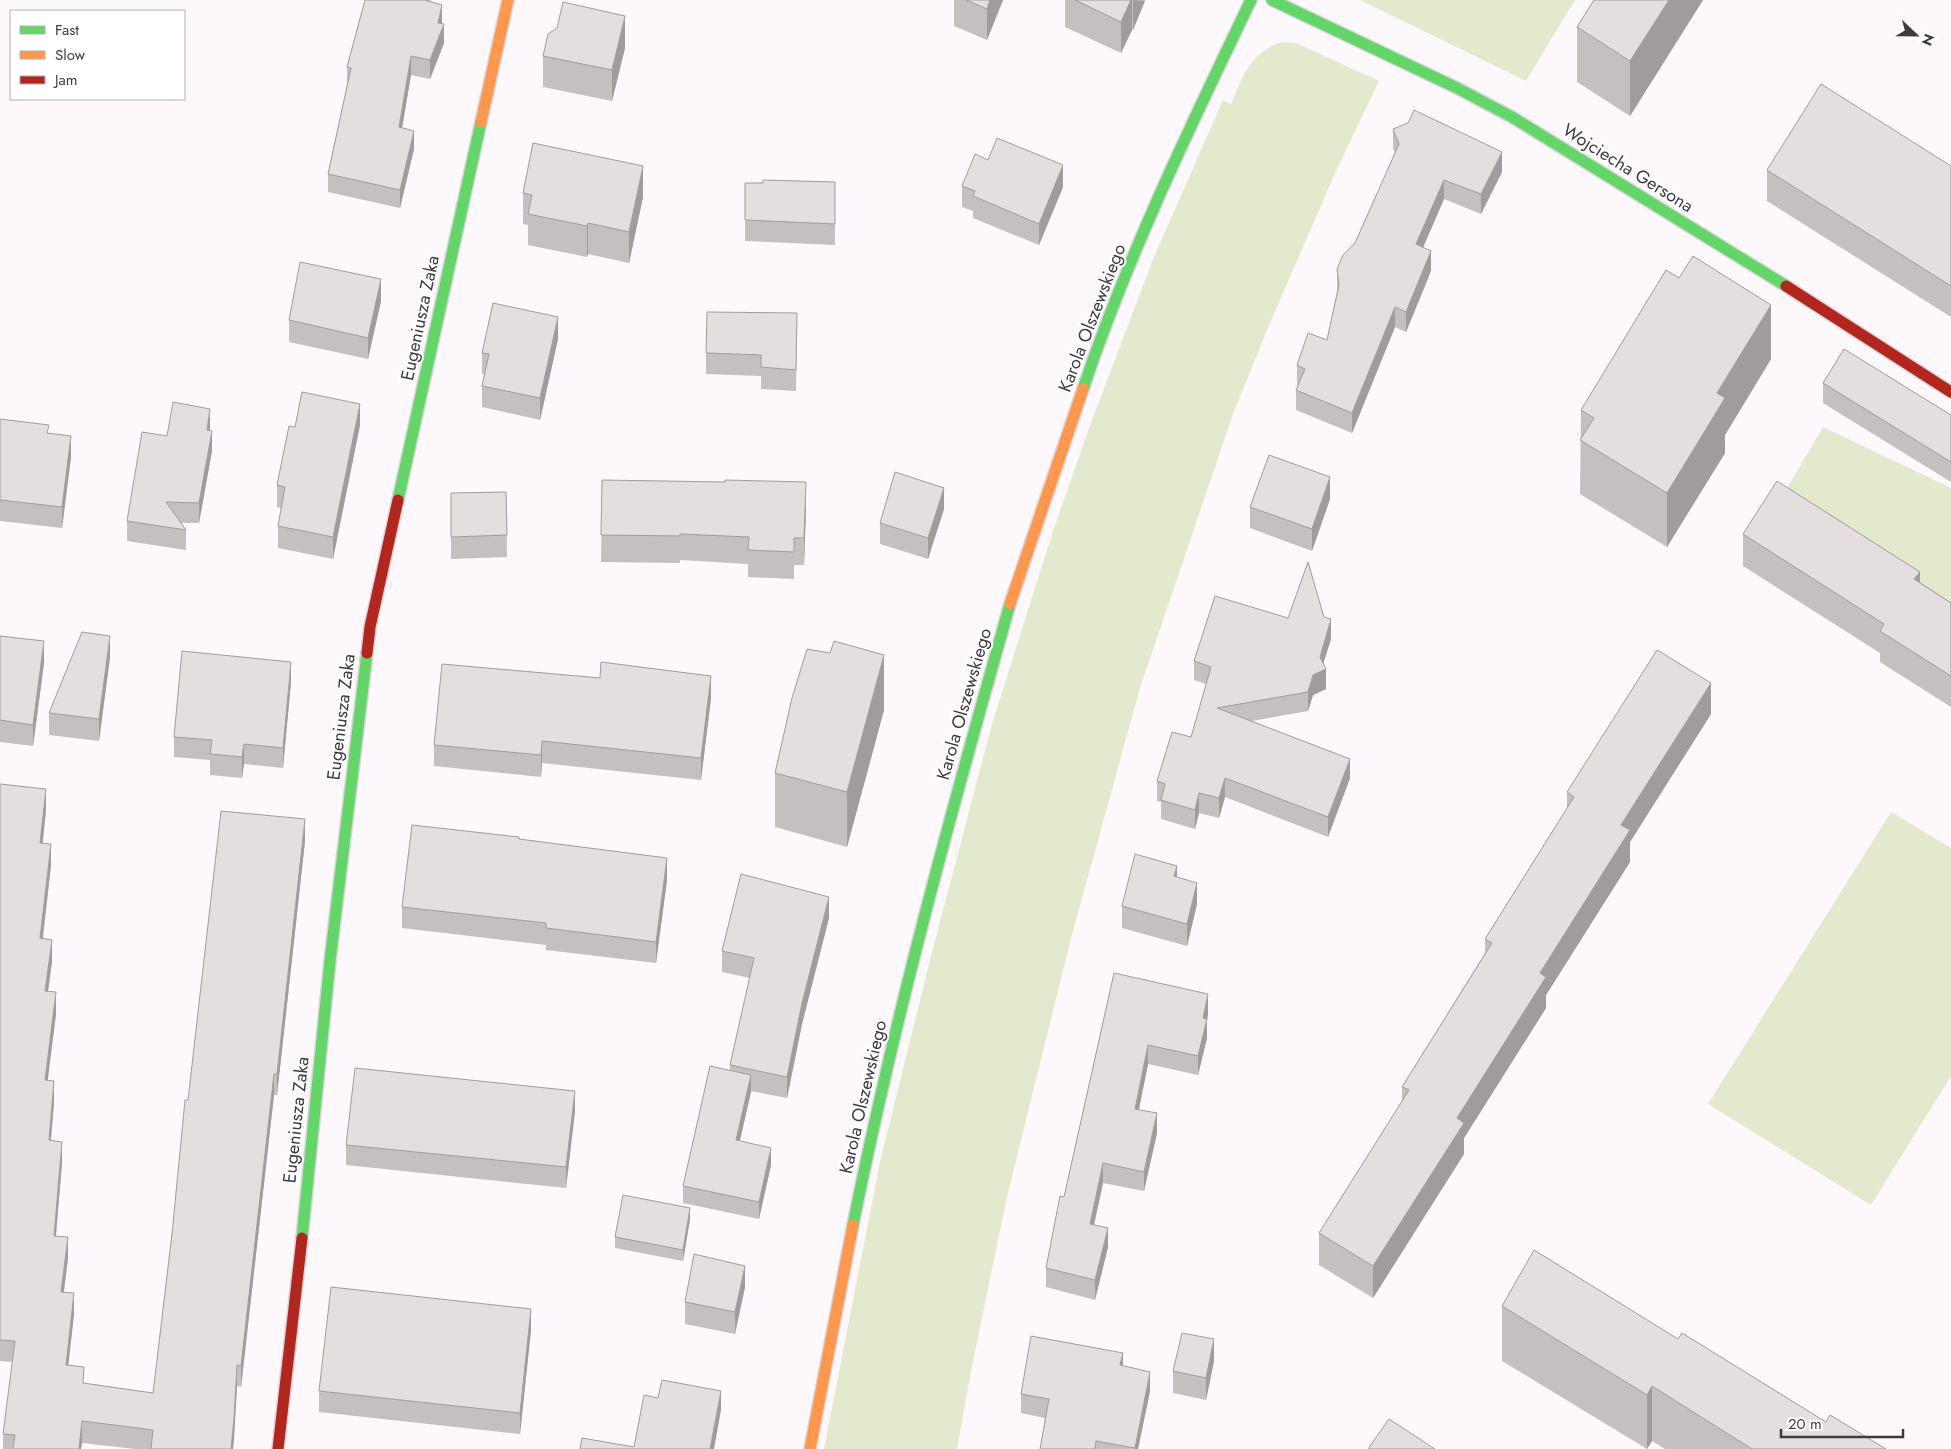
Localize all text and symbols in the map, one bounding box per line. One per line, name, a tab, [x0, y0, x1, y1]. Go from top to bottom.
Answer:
legend	[10, 10, 185, 100]
north arrow	[1891, 10, 1941, 60]
text: Fast	[55, 19, 79, 41]
text: N	[1917, 31, 1939, 49]
text: Slow	[55, 44, 86, 66]
text: Jam	[53, 69, 78, 91]
street label: Wojciecha Gersona	[1558, 117, 1698, 219]
street label: Karola Olszewskiego	[1052, 240, 1132, 396]
street label: Eugeniusza Zaka	[394, 253, 446, 383]
street label: Karola Olszewskiego	[930, 625, 998, 783]
street label: Eugeniusza Zaka	[320, 652, 362, 782]
street label: Karola Olszewskiego	[833, 1018, 893, 1176]
street label: Eugeniusza Zaka	[276, 1055, 316, 1185]
scale bar	[1781, 1406, 1904, 1438]
text: 20 m	[1788, 1413, 1822, 1435]

